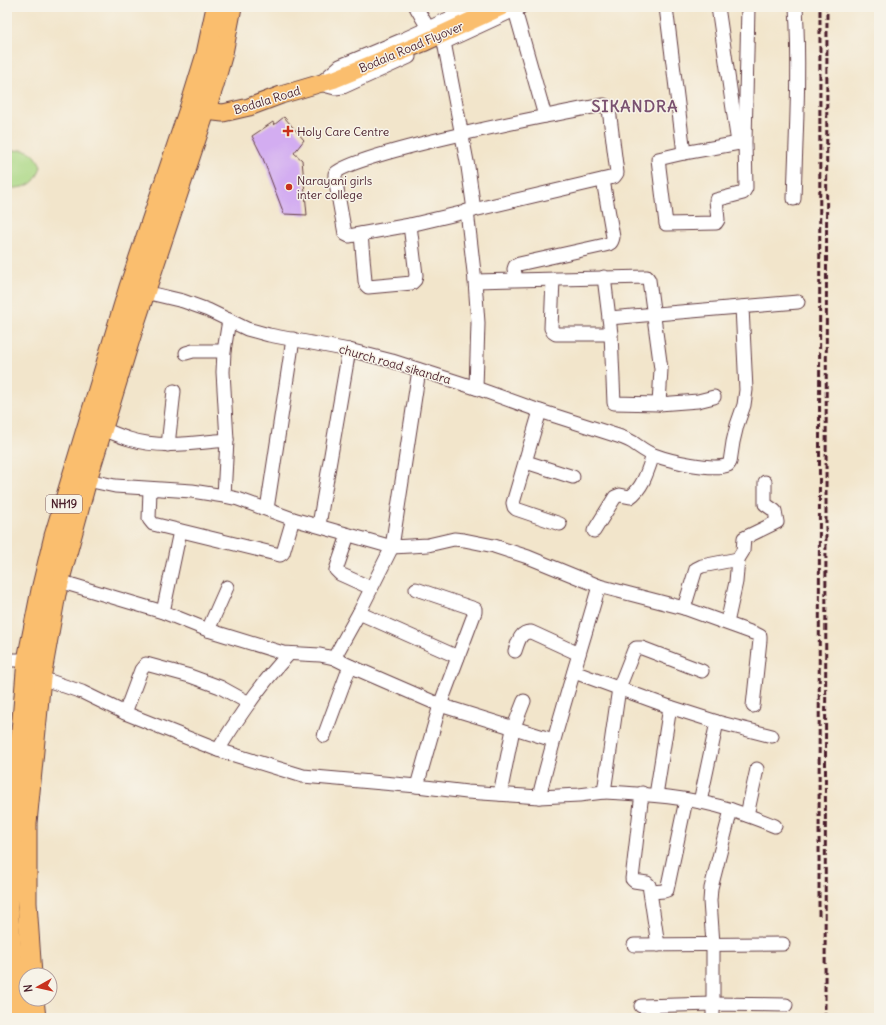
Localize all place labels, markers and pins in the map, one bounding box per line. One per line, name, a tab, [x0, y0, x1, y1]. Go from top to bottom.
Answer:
place label: Holy Care Centre	[297, 124, 389, 139]
marker: Holy Care Centre	[282, 125, 294, 137]
place label: Narayani girls inter college	[297, 173, 372, 202]
marker: Narayani girls inter college	[284, 182, 294, 192]

